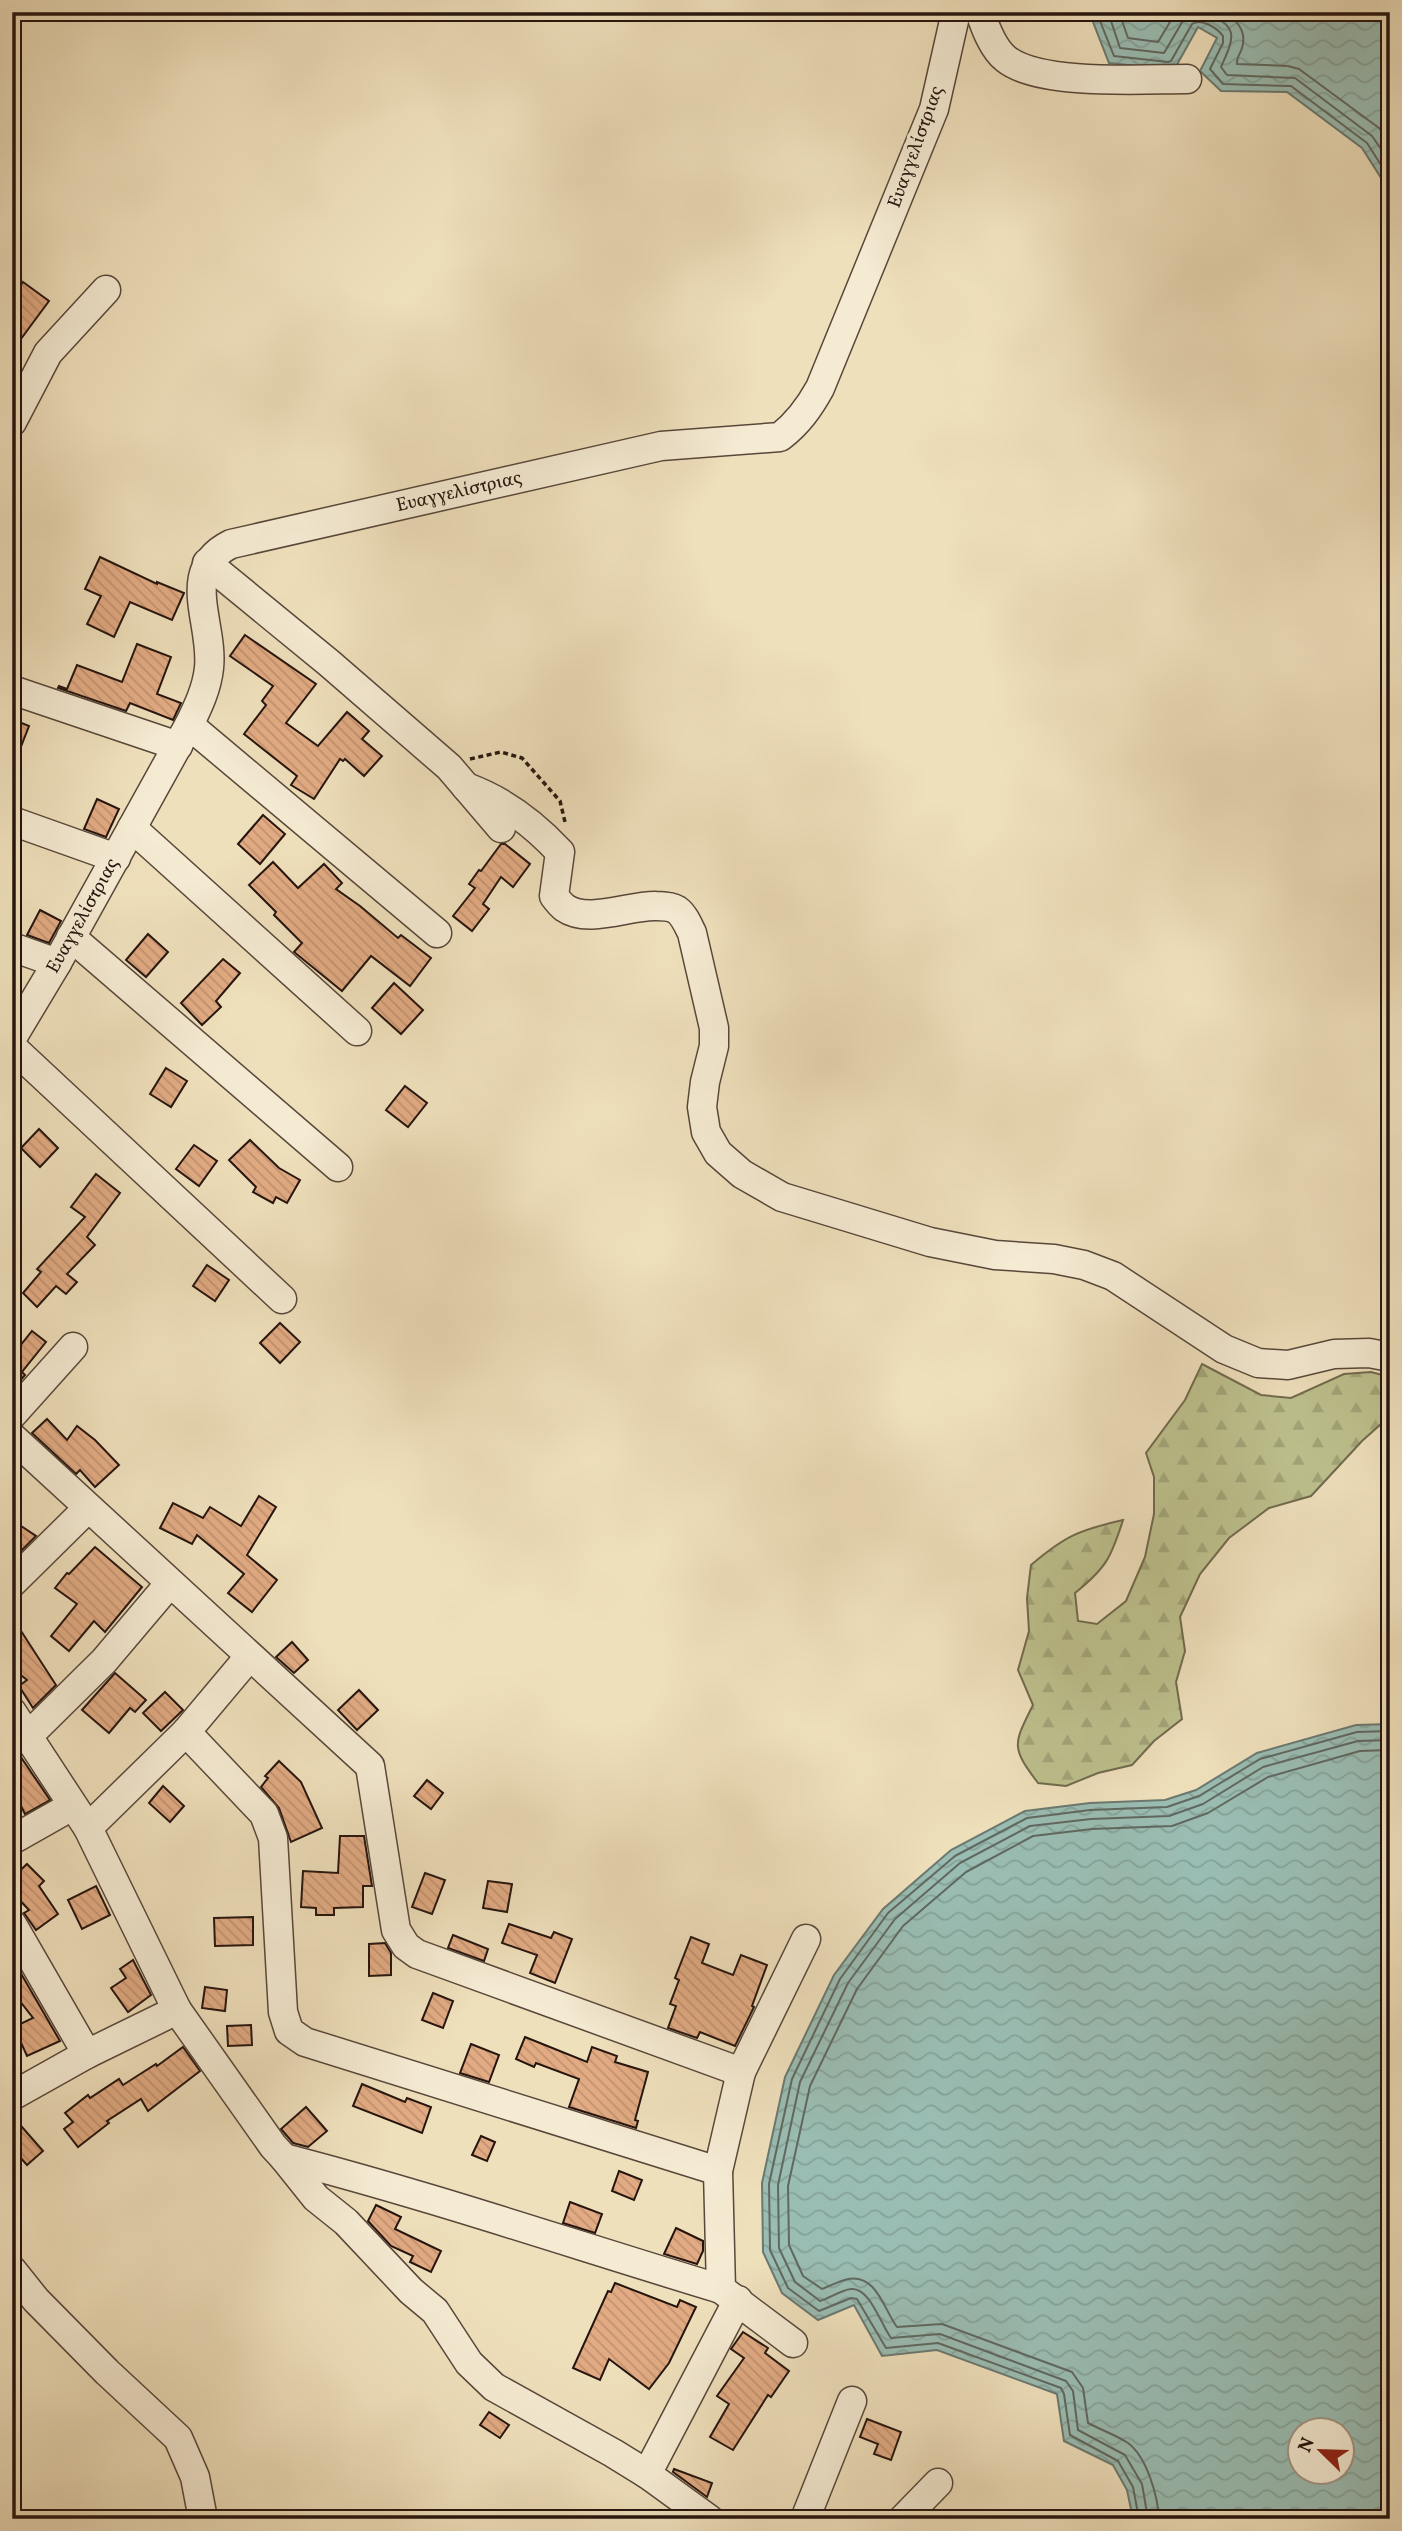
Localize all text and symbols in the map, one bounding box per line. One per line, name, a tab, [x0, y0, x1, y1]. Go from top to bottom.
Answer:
street label: Ευαγγελίστριας	[882, 82, 950, 212]
street label: Ευαγγελίστριας	[394, 465, 524, 519]
street label: Ευαγγελίστριας	[41, 854, 125, 978]
north arrow	[1286, 2416, 1356, 2486]
text: N	[1293, 2434, 1322, 2457]

